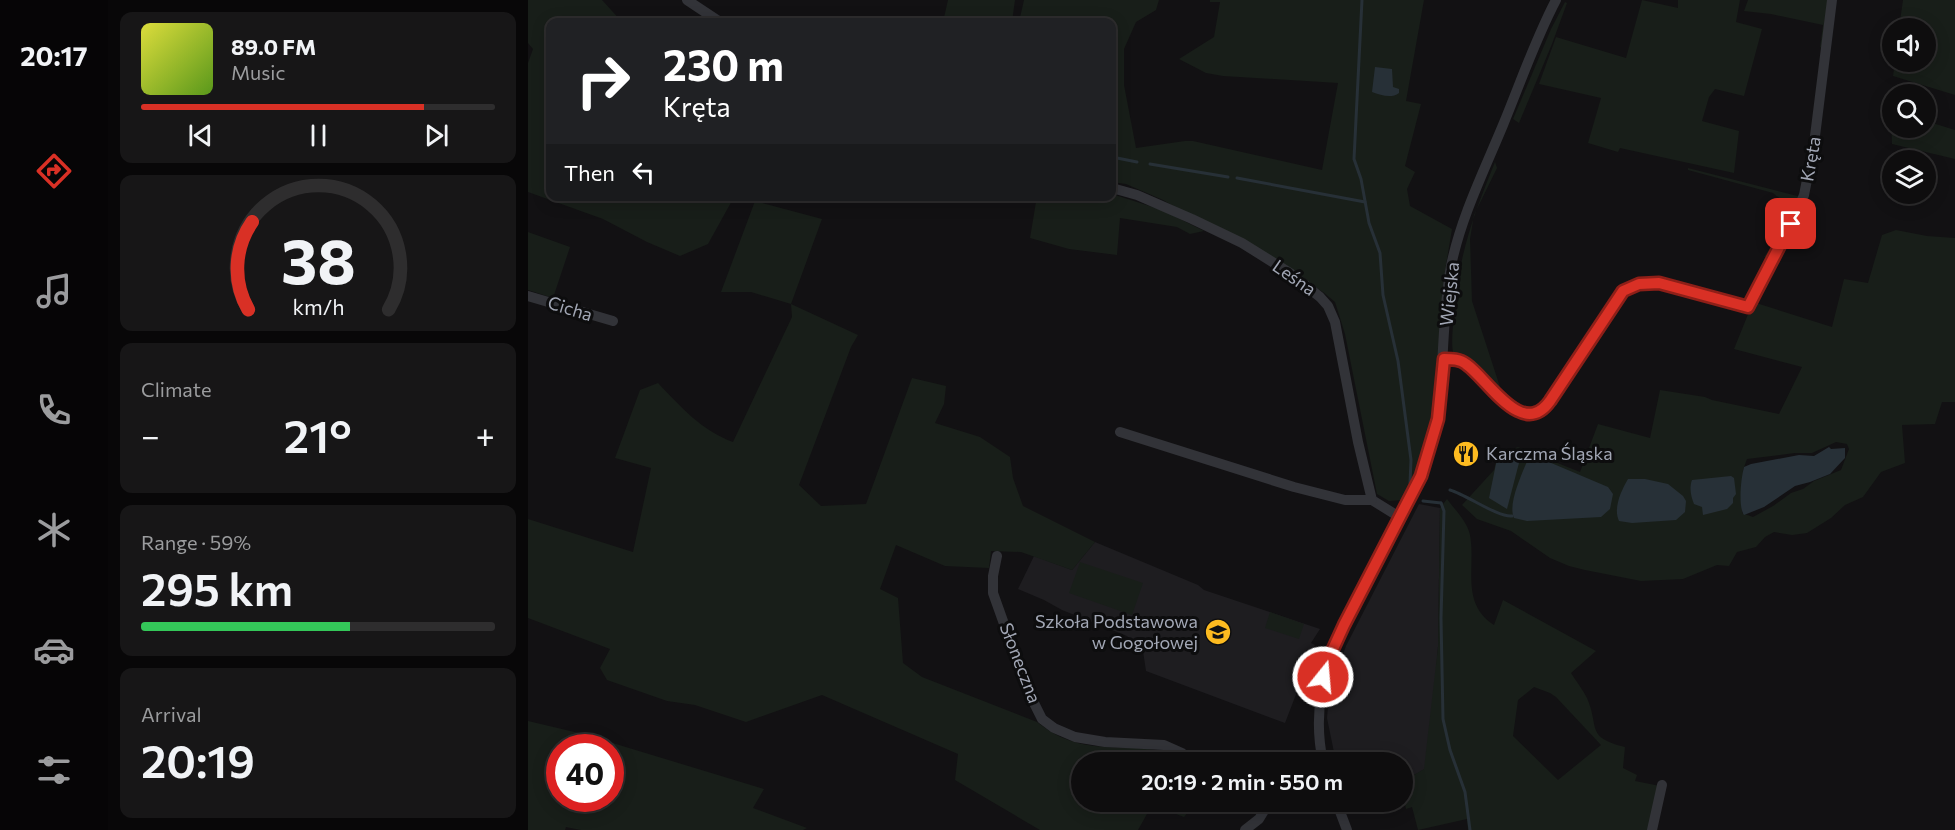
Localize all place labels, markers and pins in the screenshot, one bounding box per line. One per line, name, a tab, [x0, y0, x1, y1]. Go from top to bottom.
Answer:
pin	[1765, 198, 1816, 249]
restaurant icon: Karczma Śląska	[1451, 439, 1481, 469]
place label: Karczma Śląska	[1486, 442, 1613, 464]
place label: Szkoła Podstawowa w Gogołowej	[1035, 610, 1198, 653]
school or university icon: Szkoła Podstawowa w Gogołowej	[1203, 617, 1233, 647]

